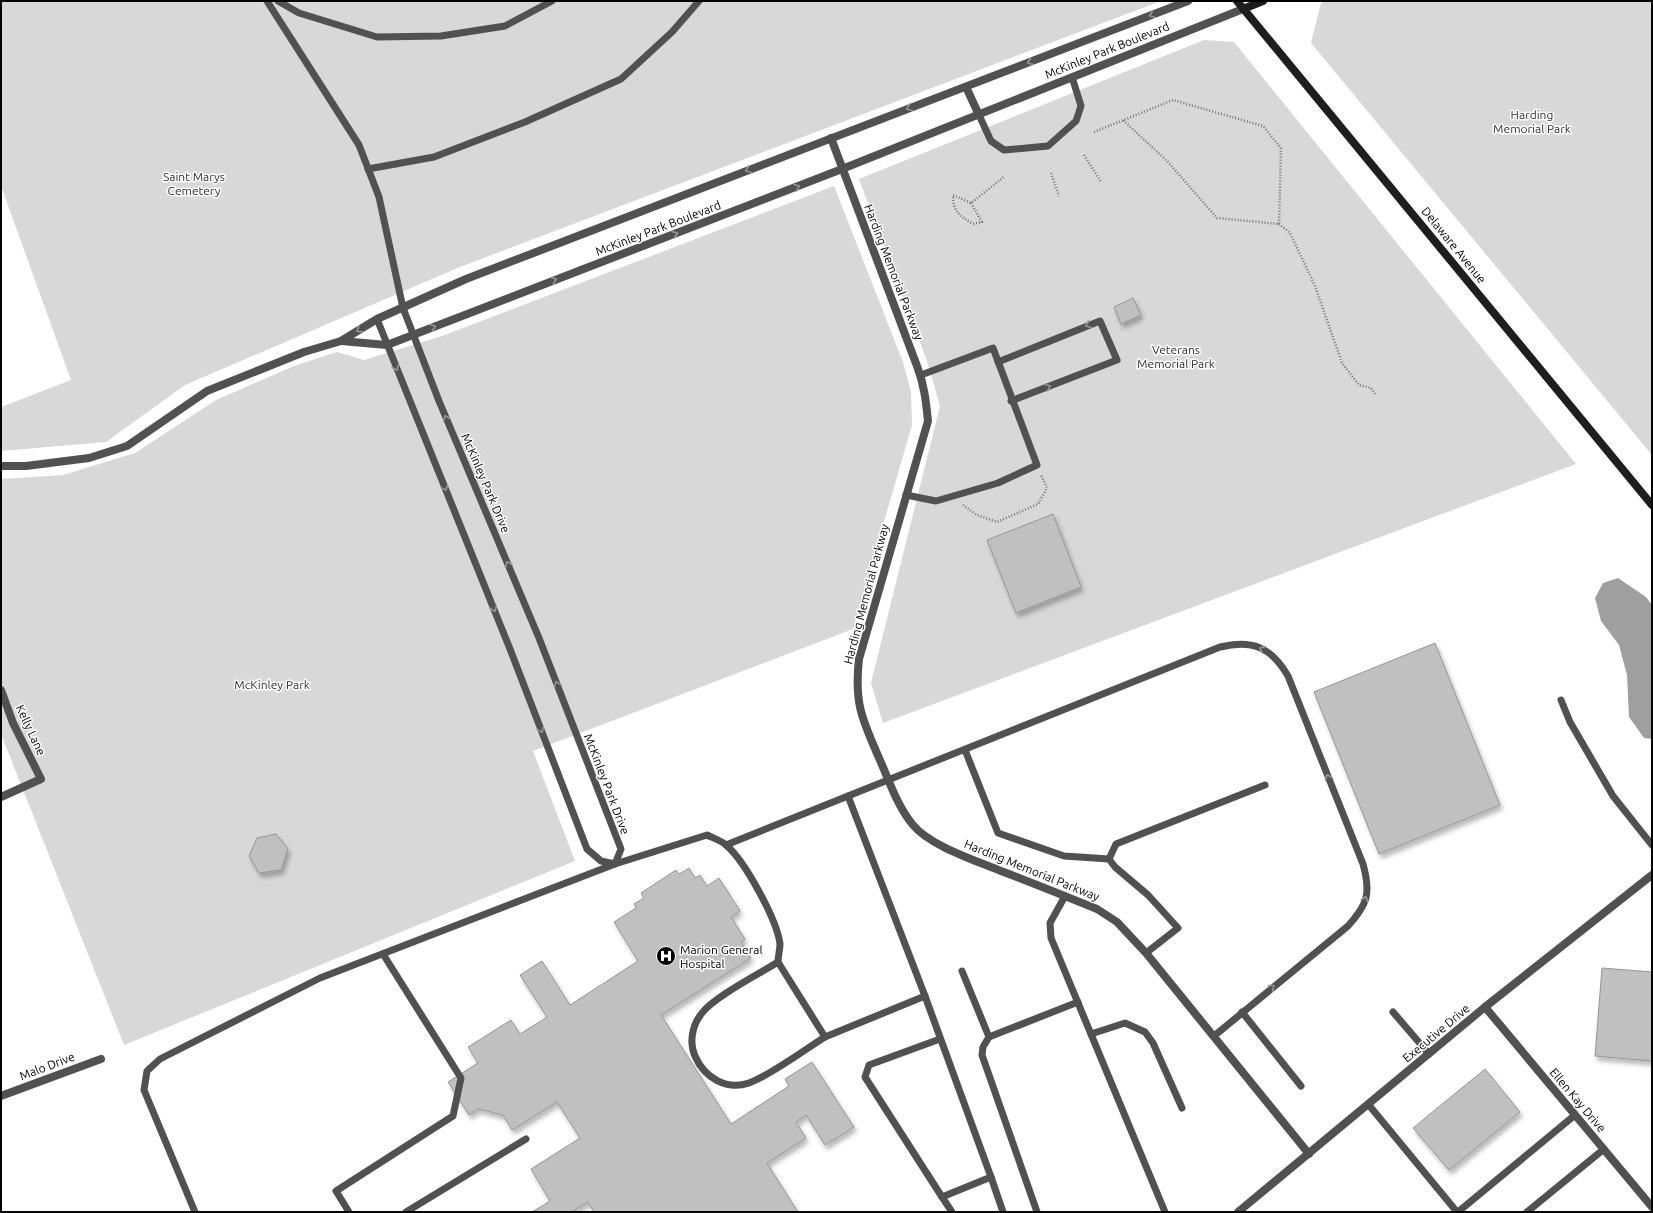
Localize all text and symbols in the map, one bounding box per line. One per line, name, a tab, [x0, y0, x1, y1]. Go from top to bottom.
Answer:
one-way arrow	[1148, 11, 1155, 19]
street label: McKinley Park Boulevard	[1043, 19, 1171, 81]
one-way arrow	[1027, 58, 1034, 66]
one-way arrow	[905, 104, 912, 112]
park label: Harding Memorial Park	[1493, 108, 1571, 135]
one-way arrow	[745, 165, 752, 173]
park label: Saint Marys Cemetery	[163, 170, 225, 197]
one-way arrow	[793, 183, 800, 191]
street label: McKinley Park Boulevard	[594, 198, 722, 258]
street label: Harding Memorial Parkway	[862, 202, 926, 342]
street label: Delaware Avenue	[1419, 204, 1489, 286]
one-way arrow	[672, 230, 679, 238]
one-way arrow	[551, 277, 558, 285]
one-way arrow	[1085, 321, 1092, 329]
one-way arrow	[429, 324, 436, 332]
one-way arrow	[356, 325, 363, 332]
park label: Veterans Memorial Park	[1137, 343, 1215, 370]
one-way arrow	[391, 363, 399, 371]
one-way arrow	[1044, 383, 1051, 391]
one-way arrow	[443, 415, 451, 423]
street label: McKinley Park Drive	[459, 431, 513, 535]
one-way arrow	[441, 485, 449, 492]
street label: Harding Memorial Parkway	[841, 522, 891, 666]
one-way arrow	[504, 560, 512, 567]
one-way arrow	[489, 605, 497, 612]
one-way arrow	[1258, 645, 1265, 653]
park label: McKinley Park	[234, 678, 310, 691]
one-way arrow	[553, 680, 561, 687]
street label: Kelly Lane	[14, 703, 48, 757]
one-way arrow	[537, 726, 545, 733]
street label: McKinley Park Drive	[582, 732, 632, 836]
one-way arrow	[1325, 774, 1333, 781]
street label: Harding Memorial Parkway	[963, 837, 1102, 903]
one-way arrow	[1360, 896, 1369, 903]
place label: Marion General Hospital	[680, 943, 763, 970]
hospital icon: Marion General Hospital	[655, 945, 677, 967]
one-way arrow	[1268, 985, 1275, 992]
street label: Executive Drive	[1400, 1001, 1472, 1065]
street label: Malo Drive	[18, 1050, 76, 1082]
street label: Ellen Kay Drive	[1547, 1065, 1609, 1135]

